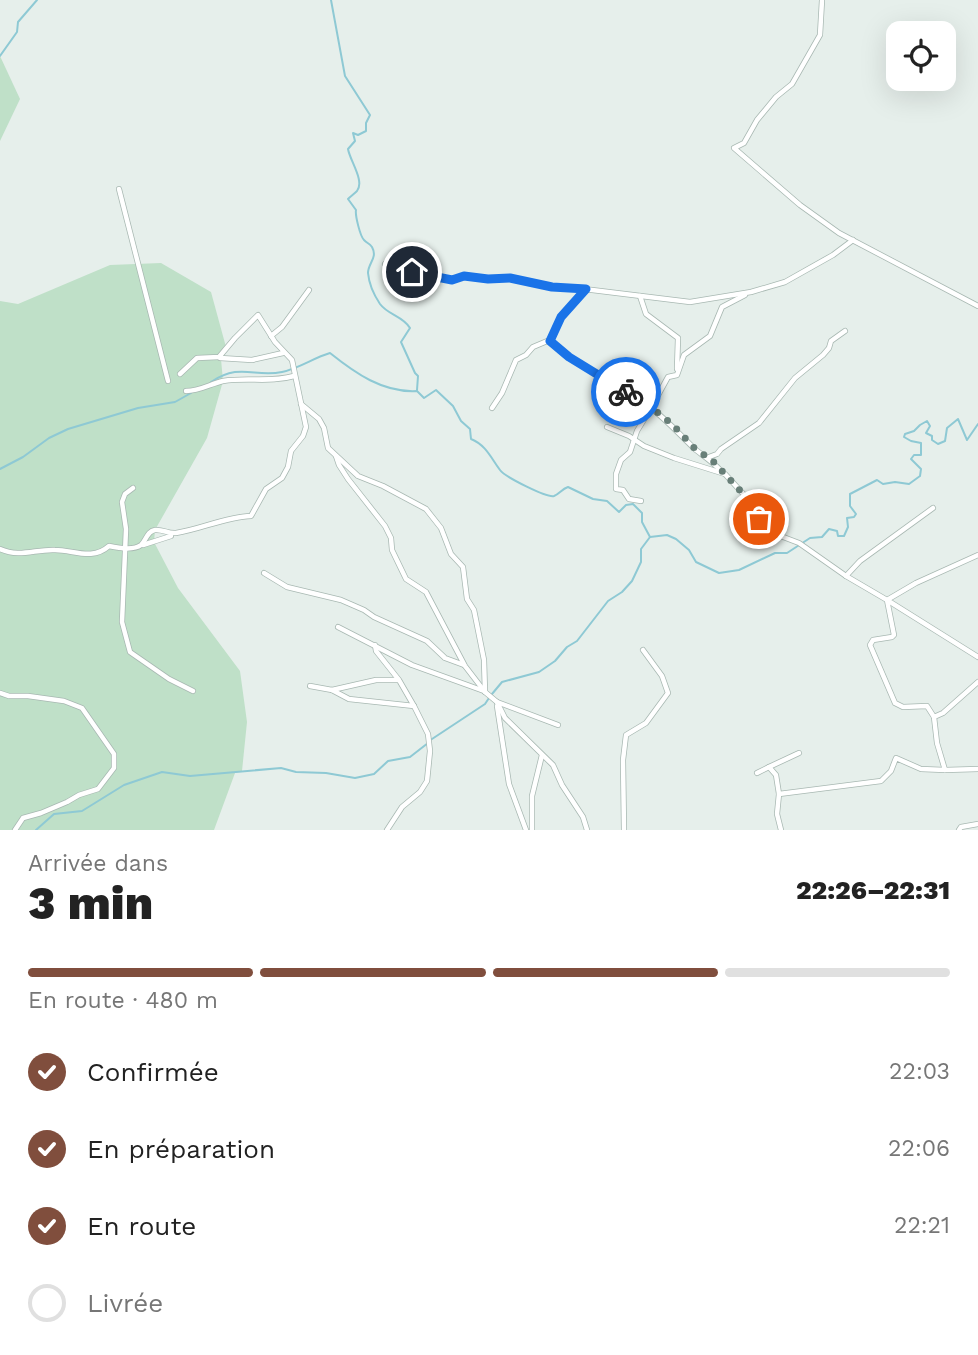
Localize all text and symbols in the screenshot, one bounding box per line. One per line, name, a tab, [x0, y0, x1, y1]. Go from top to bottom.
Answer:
map controls	[886, 21, 956, 91]
button: locate	[886, 21, 956, 91]
pin	[382, 242, 442, 302]
icon: home	[393, 253, 431, 291]
courier	[591, 357, 661, 427]
icon: bike	[607, 373, 645, 411]
pin	[729, 489, 789, 549]
icon: bag	[740, 500, 778, 538]
text: Arrivée dans	[28, 850, 168, 877]
text: 22:26–22:31	[796, 875, 950, 905]
text: 3 min	[28, 876, 153, 930]
text: En route · 480 m	[28, 987, 218, 1014]
icon: check	[28, 1053, 66, 1091]
text: Confirmée	[87, 1057, 219, 1087]
text: 22:03	[889, 1058, 950, 1085]
icon: check	[28, 1130, 66, 1168]
text: En préparation	[87, 1134, 275, 1164]
text: 22:06	[888, 1135, 950, 1162]
icon: check	[28, 1207, 66, 1245]
text: En route	[87, 1211, 196, 1241]
text: 22:21	[894, 1212, 950, 1239]
text: Livrée	[87, 1288, 163, 1318]

